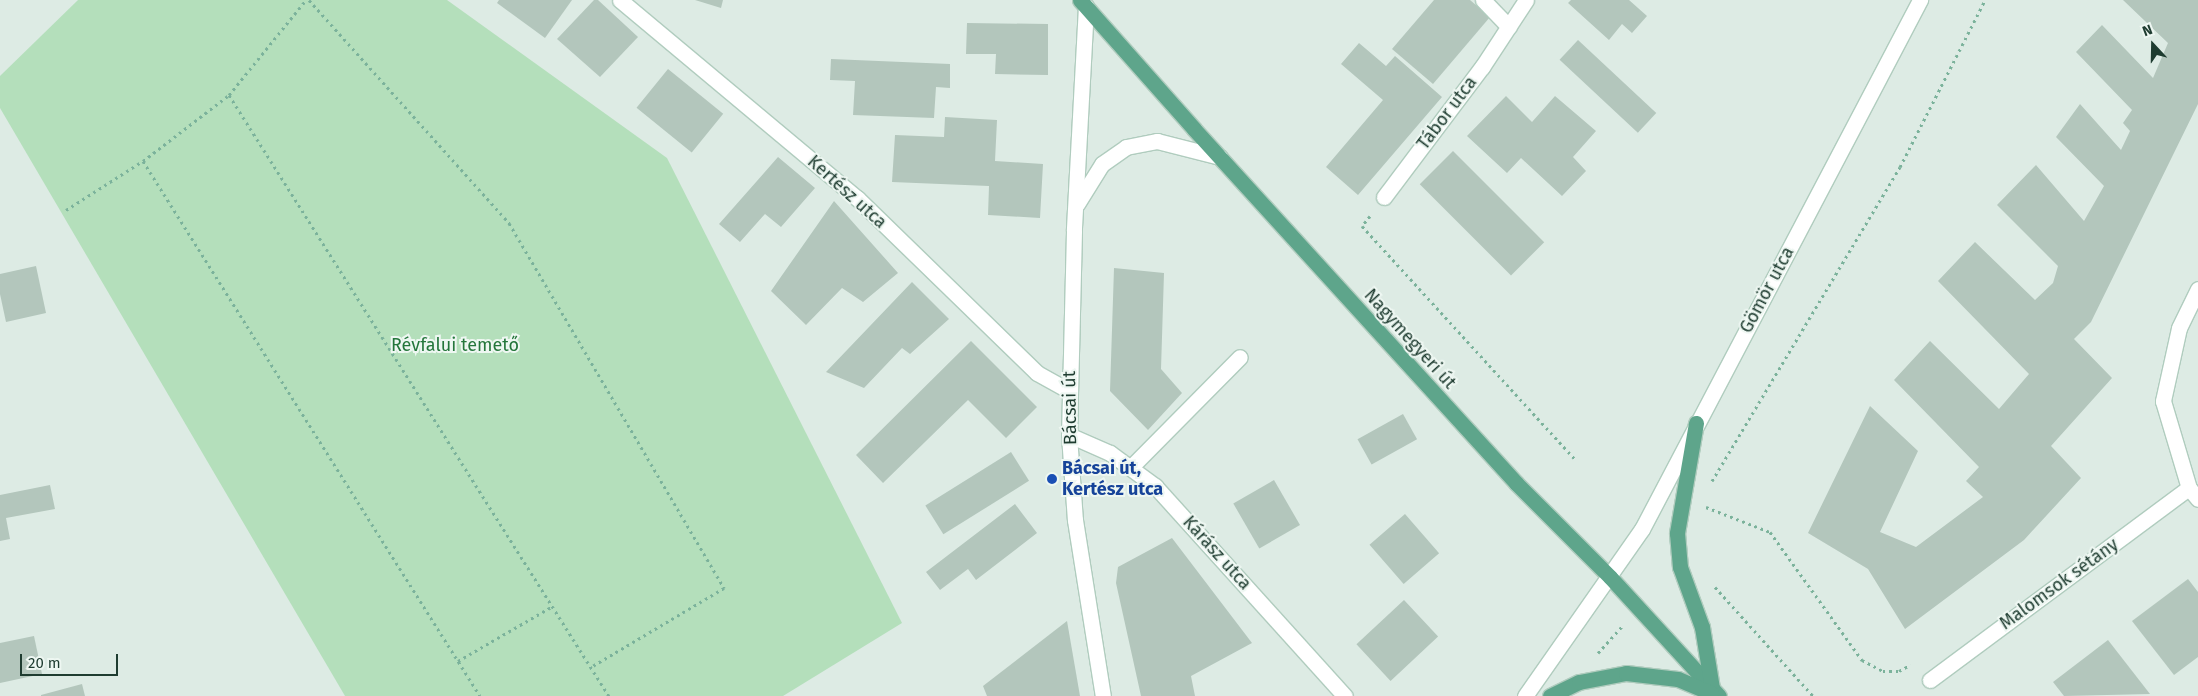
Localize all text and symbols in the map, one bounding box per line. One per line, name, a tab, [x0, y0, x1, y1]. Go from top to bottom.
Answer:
north arrow	[2128, 20, 2178, 70]
text: N	[2140, 21, 2155, 40]
street label: Tábor utca	[1412, 72, 1482, 154]
street label: Kertész utca	[803, 151, 891, 233]
street label: Gömör utca	[1735, 243, 1799, 337]
street label: Nagymegyeri út	[1359, 285, 1461, 393]
park label: Révfalui temető	[391, 334, 519, 356]
street label: Bácsai út	[1059, 371, 1081, 445]
place label: Bácsai út, Kertész utca	[1062, 458, 1163, 500]
marker: Bácsai út, Kertész utca	[1046, 473, 1058, 485]
street label: Kárász utca	[1178, 512, 1256, 594]
street label: Malomsok sétány	[1995, 534, 2123, 634]
scale bar	[22, 644, 120, 676]
text: 20 m	[28, 654, 61, 672]

